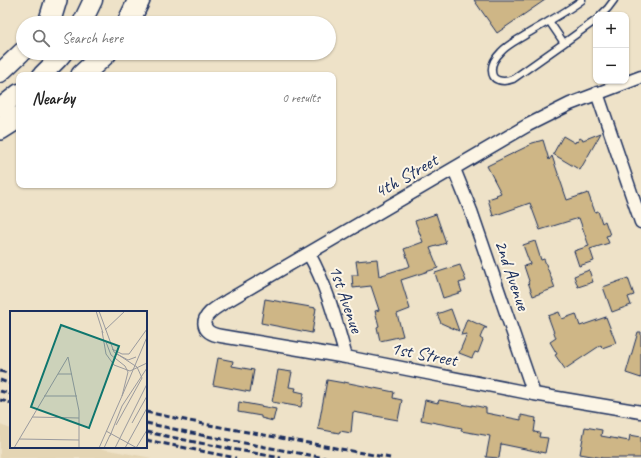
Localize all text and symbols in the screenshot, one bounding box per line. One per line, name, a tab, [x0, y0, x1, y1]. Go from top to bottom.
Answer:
map controls	[593, 12, 629, 84]
button: +	[593, 12, 629, 48]
search box	[16, 16, 336, 60]
icon: search	[30, 27, 52, 49]
text: Search here	[62, 29, 123, 48]
button: −	[593, 48, 629, 84]
text: Nearby	[32, 88, 75, 109]
text: 0 results	[282, 90, 320, 106]
street label: 4th Street	[370, 147, 443, 204]
street label: 2nd Avenue	[489, 237, 536, 315]
street label: 1st Avenue	[323, 262, 369, 338]
inset map	[10, 311, 147, 448]
street label: 1st Street	[389, 336, 461, 372]

